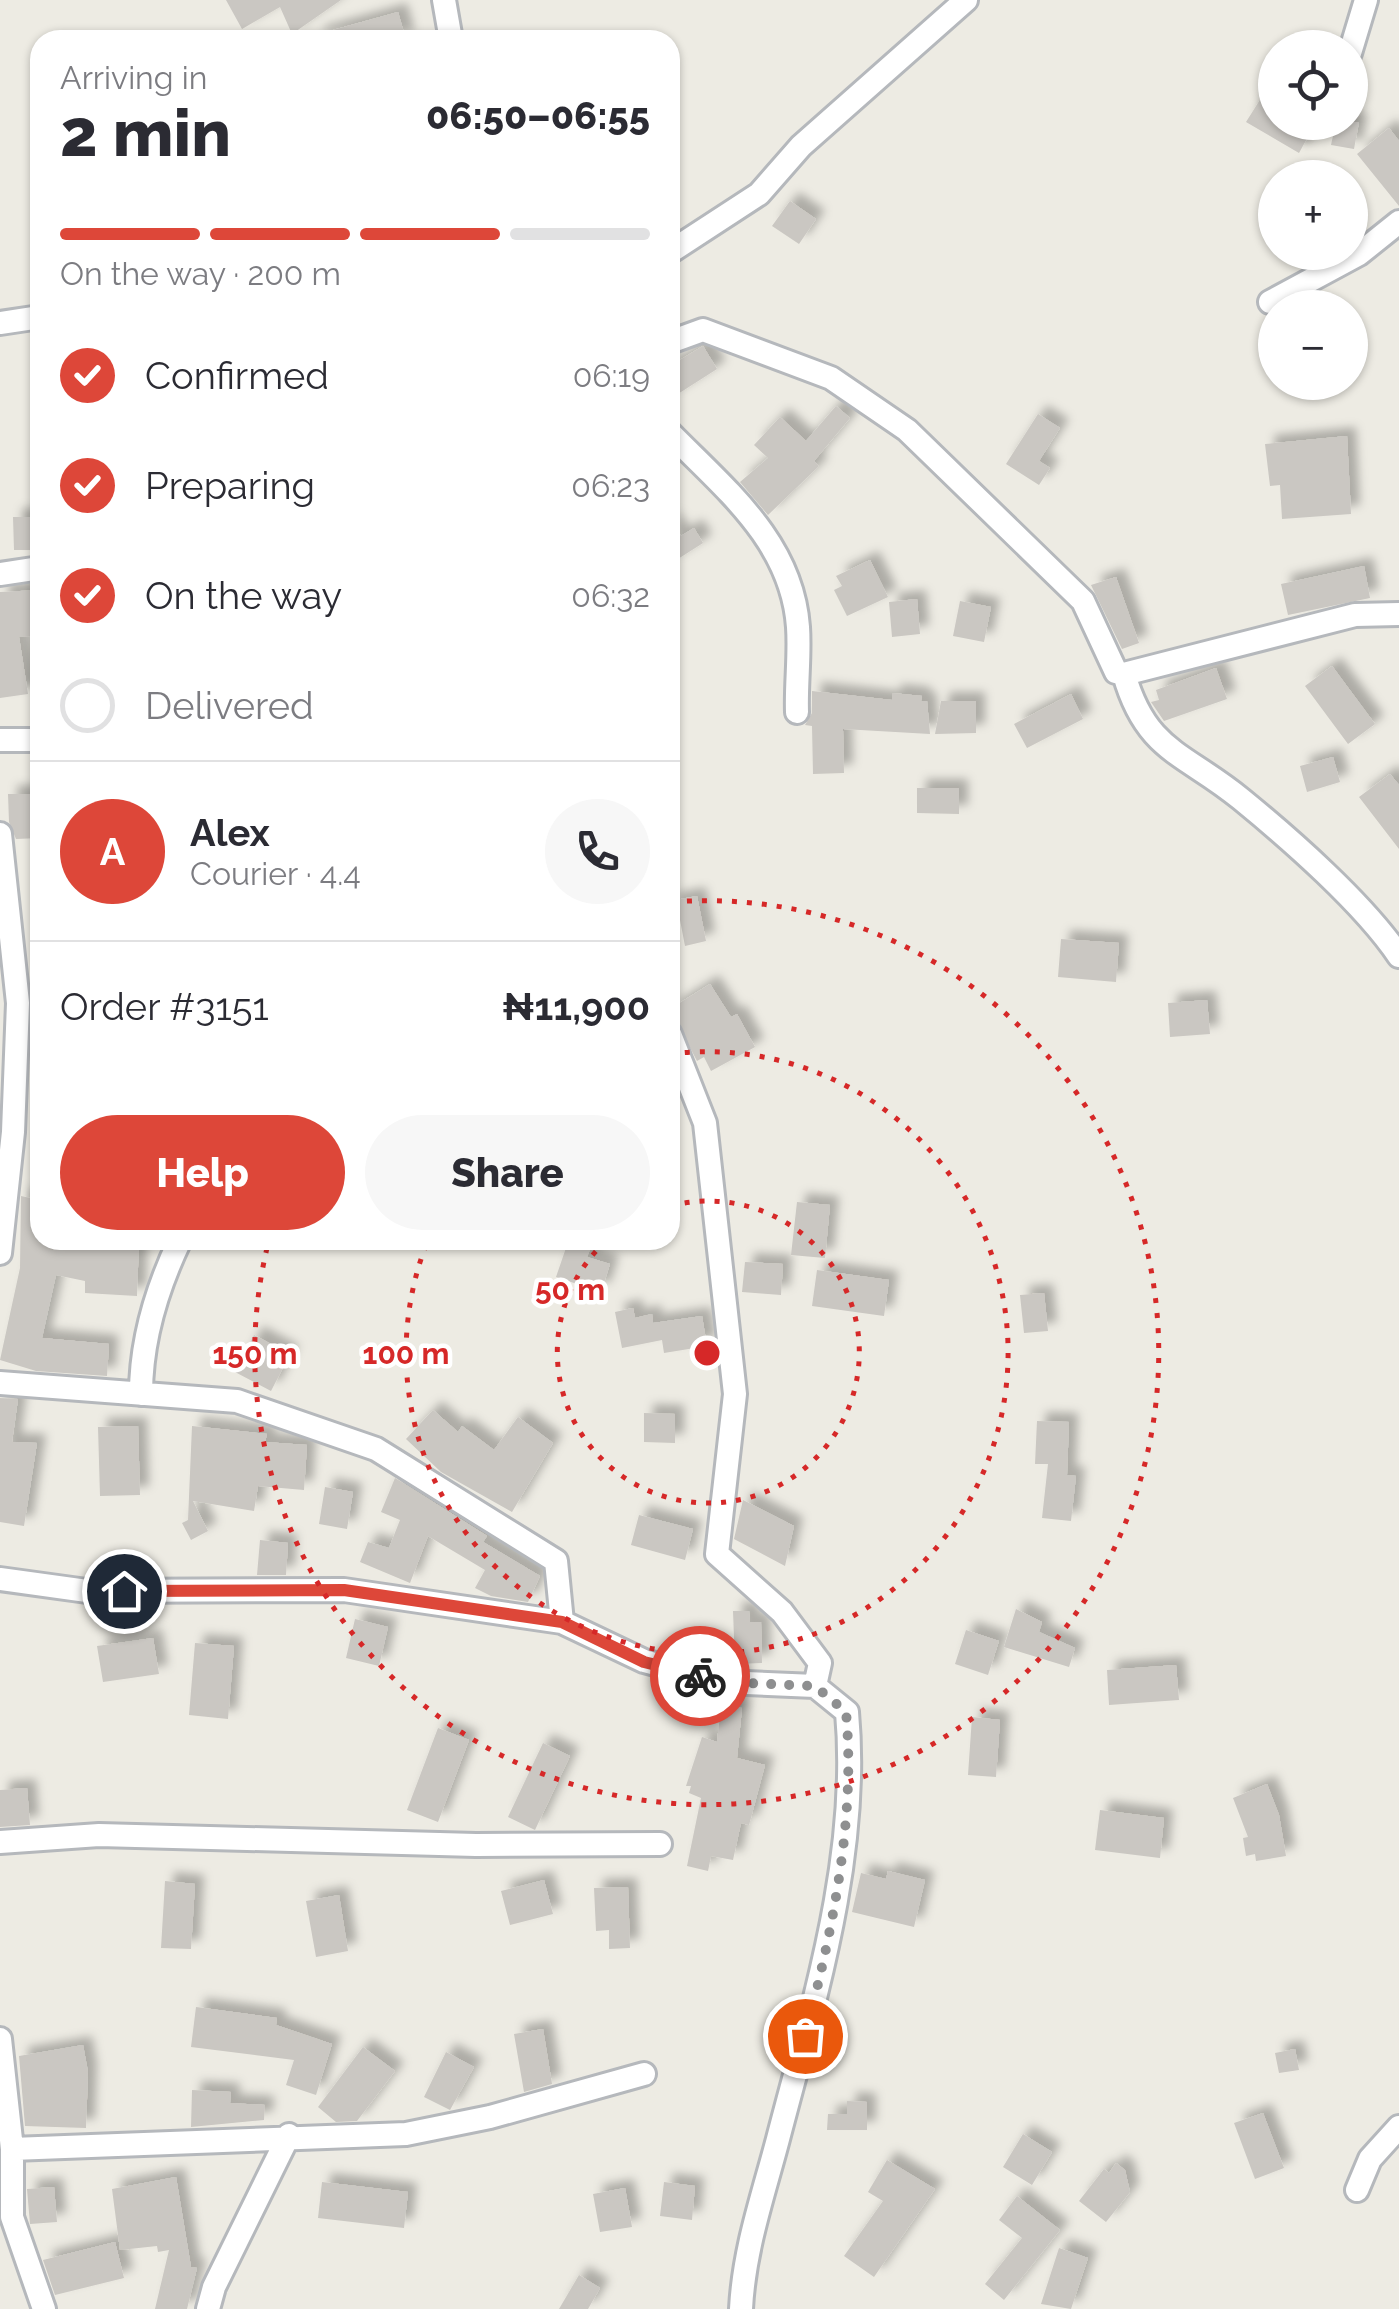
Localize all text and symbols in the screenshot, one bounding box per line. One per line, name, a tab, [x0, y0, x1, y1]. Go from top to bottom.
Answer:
map controls	[1258, 30, 1368, 400]
button: locate	[1258, 30, 1368, 140]
text: Arriving in	[60, 59, 207, 96]
text: 06:50–06:55	[426, 93, 650, 138]
text: 2 min	[60, 95, 231, 171]
button: +	[1258, 160, 1368, 270]
text: On the way · 200 m	[60, 255, 341, 292]
button: −	[1258, 290, 1368, 400]
icon: check	[60, 348, 115, 403]
text: Confirmed	[145, 353, 329, 398]
text: 06:19	[573, 357, 650, 394]
icon: check	[60, 458, 115, 513]
text: Preparing	[145, 463, 315, 508]
text: 06:23	[571, 467, 650, 504]
icon: check	[60, 568, 115, 623]
text: On the way	[145, 573, 342, 618]
text: 06:32	[571, 577, 650, 614]
text: Delivered	[145, 683, 314, 728]
button: phone	[545, 799, 650, 904]
text: Alex	[190, 810, 270, 855]
text: A	[100, 829, 125, 874]
text: Courier · 4.4	[190, 855, 361, 892]
text: Order #3151	[60, 984, 269, 1029]
text: ₦11,900	[502, 984, 650, 1029]
button: Help	[60, 1115, 345, 1230]
button: Share	[365, 1115, 650, 1230]
text: 50 m	[535, 1272, 605, 1307]
centre of rings	[689, 1335, 725, 1371]
text: 150 m	[213, 1336, 298, 1371]
text: 100 m	[363, 1336, 449, 1371]
pin	[82, 1549, 167, 1634]
icon: home	[97, 1564, 152, 1619]
courier	[650, 1626, 750, 1726]
icon: bike	[673, 1649, 728, 1704]
pin	[763, 1994, 848, 2079]
icon: bag	[778, 2009, 833, 2064]

